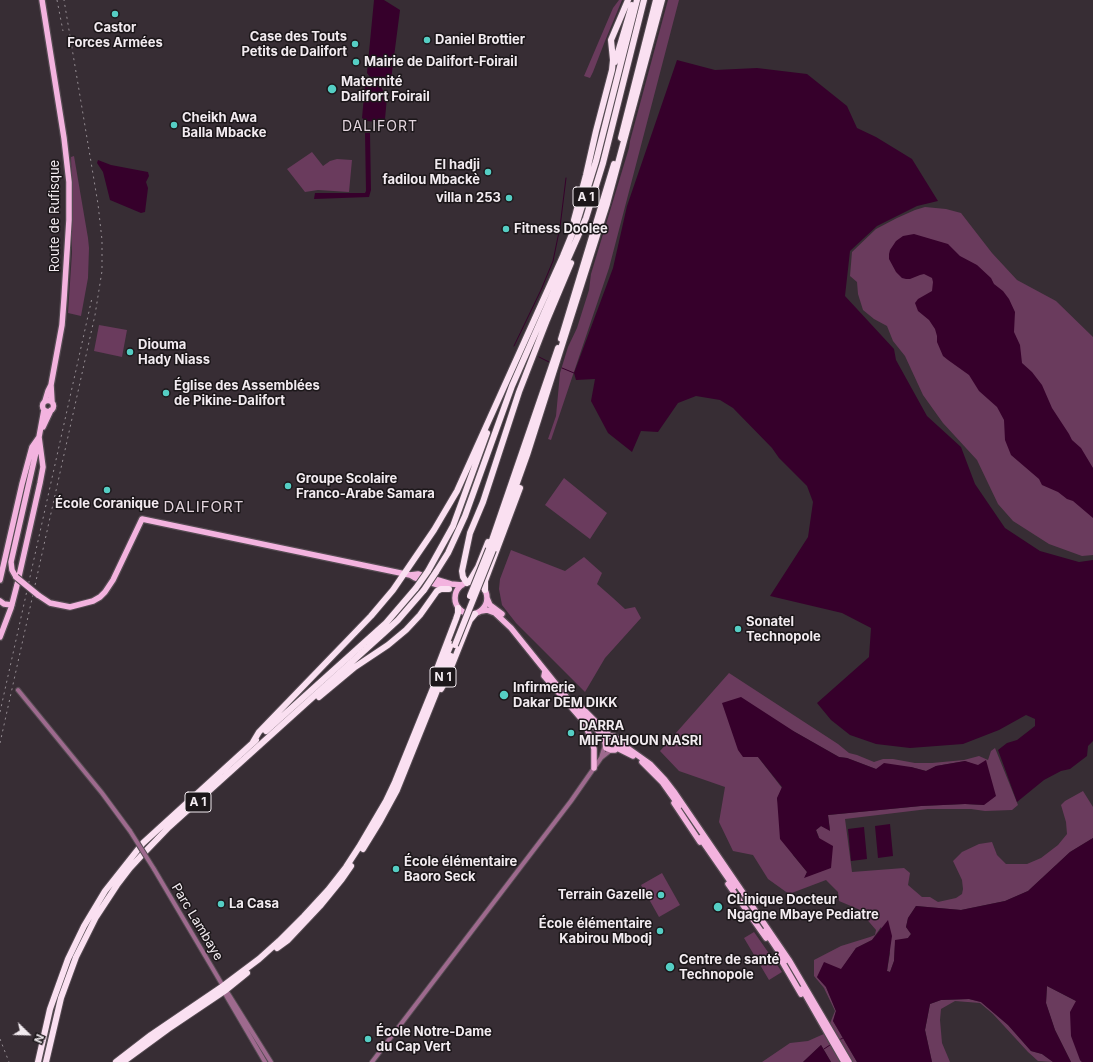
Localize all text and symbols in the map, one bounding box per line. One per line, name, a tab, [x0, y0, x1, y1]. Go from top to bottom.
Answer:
marker: Castor Forces Armées	[110, 9, 120, 19]
place label: Castor Forces Armées	[67, 20, 163, 51]
place label: Case des Touts Petits de Dalifort	[241, 29, 347, 60]
place label: Daniel Brottier	[435, 32, 525, 48]
marker: Daniel Brottier	[422, 35, 432, 45]
marker: Case des Touts Petits de Dalifort	[350, 39, 360, 49]
place label: Mairie de Dalifort-Foirail	[364, 54, 517, 70]
marker: Mairie de Dalifort-Foirail	[351, 57, 361, 67]
place label: Maternité Dalifort Foirail	[341, 74, 430, 105]
marker: Maternité Dalifort Foirail	[326, 83, 338, 95]
place label: Cheikh Awa Balla Mbacke	[182, 110, 266, 141]
district label: DALIFORT	[342, 119, 418, 135]
marker: Cheikh Awa Balla Mbacke	[169, 120, 179, 130]
place label: El hadji fadilou Mbackè	[383, 157, 480, 188]
street label: Route de Rufisque	[47, 160, 63, 272]
marker: El hadji fadilou Mbackè	[483, 167, 493, 177]
road number: A 1	[573, 187, 599, 207]
place label: villa n 253	[436, 190, 501, 206]
marker: villa n 253	[504, 193, 514, 203]
place label: Fitness Doolee	[514, 221, 608, 237]
marker: Fitness Doolee	[501, 224, 511, 234]
place label: Diouma Hady Niass	[138, 337, 210, 368]
marker: Diouma Hady Niass	[125, 347, 135, 357]
place label: Église des Assemblées de Pikine-Dalifort	[174, 378, 320, 409]
marker: Église des Assemblées de Pikine-Dalifort	[161, 388, 171, 398]
place label: Groupe Scolaire Franco-Arabe Samara	[296, 471, 435, 502]
marker: Groupe Scolaire Franco-Arabe Samara	[283, 481, 293, 491]
marker: École Coranique	[102, 485, 112, 495]
place label: École Coranique	[55, 496, 159, 512]
district label: DALIFORT	[164, 498, 244, 516]
place label: Sonatel Technopole	[746, 614, 821, 645]
marker: Sonatel Technopole	[733, 624, 743, 634]
road number: N 1	[430, 667, 456, 687]
place label: Infirmerie Dakar DEM DIKK	[513, 680, 618, 711]
marker: Infirmerie Dakar DEM DIKK	[498, 689, 510, 701]
place label: DARRA MIFTAHOUN NASRI	[579, 718, 702, 749]
marker: DARRA MIFTAHOUN NASRI	[566, 728, 576, 738]
road number: A 1	[185, 792, 211, 812]
place label: École élémentaire Baoro Seck	[404, 854, 517, 885]
marker: École élémentaire Baoro Seck	[391, 864, 401, 874]
street label: Parc Lambaye	[168, 881, 226, 963]
place label: Terrain Gazelle	[558, 887, 653, 903]
marker: Terrain Gazelle	[656, 890, 666, 900]
place label: CLinique Docteur Ngagne Mbaye Pediatre	[727, 892, 879, 923]
place label: La Casa	[229, 896, 279, 912]
marker: La Casa	[216, 899, 226, 909]
marker: CLinique Docteur Ngagne Mbaye Pediatre	[712, 901, 724, 913]
place label: École élémentaire Kabirou Mbodj	[539, 916, 652, 947]
marker: École élémentaire Kabirou Mbodj	[655, 926, 665, 936]
place label: Centre de santé Technopole	[679, 952, 779, 983]
marker: Centre de santé Technopole	[664, 961, 676, 973]
north arrow	[8, 1014, 48, 1054]
place label: École Notre-Dame du Cap Vert	[376, 1024, 492, 1055]
text: N	[31, 1032, 47, 1045]
marker: École Notre-Dame du Cap Vert	[363, 1034, 373, 1044]

